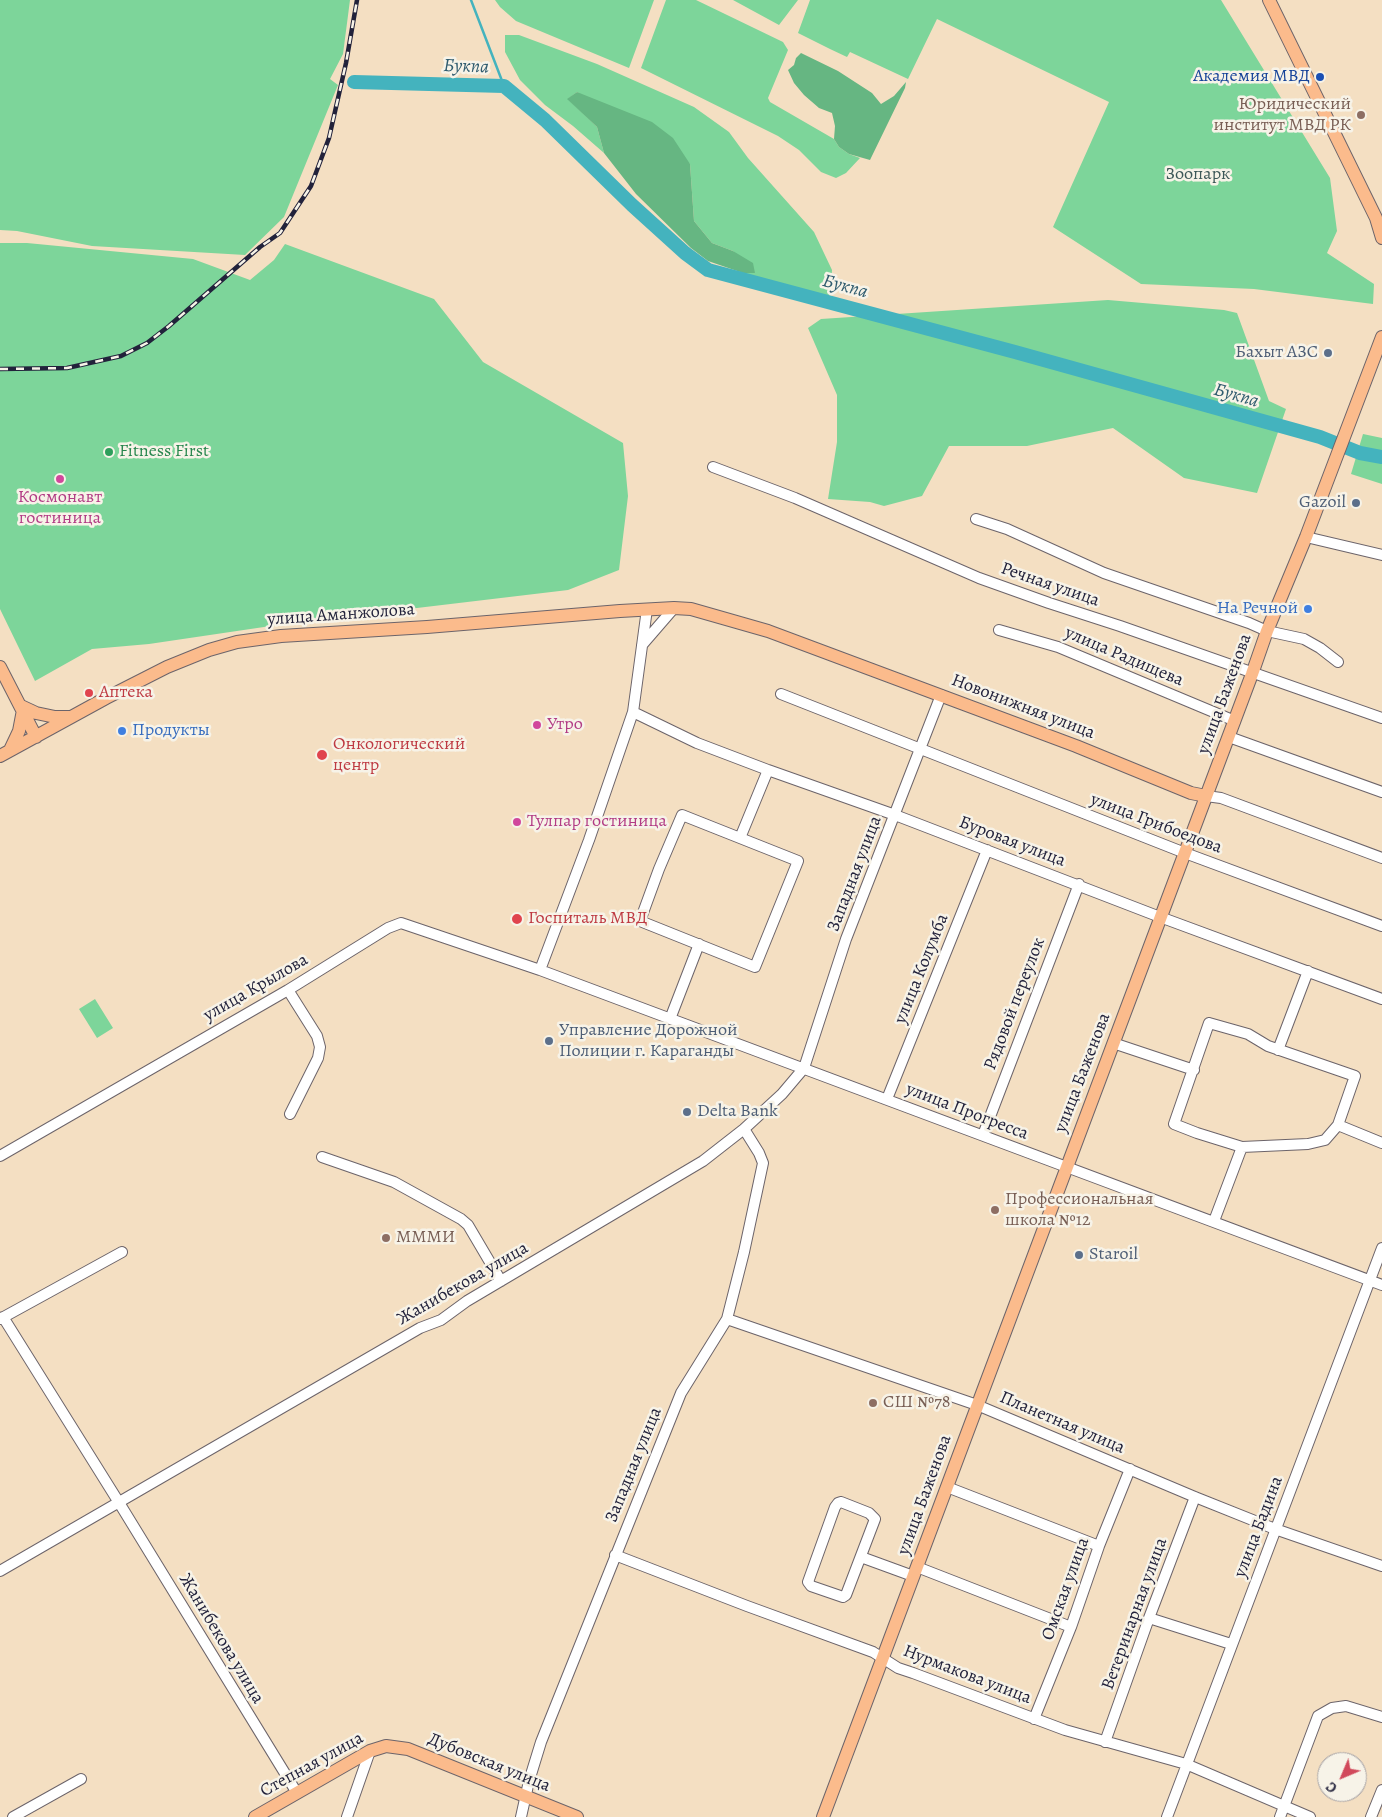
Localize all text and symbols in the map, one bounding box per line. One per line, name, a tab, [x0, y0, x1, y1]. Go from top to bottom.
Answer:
water label: Букпа	[443, 55, 489, 79]
place label: Академия МВД	[1193, 66, 1310, 88]
marker: Академия МВД	[1314, 71, 1326, 83]
place label: Юридический институт МВД РК	[1213, 94, 1351, 136]
marker: Юридический институт МВД РК	[1355, 109, 1367, 121]
park label: Зоопарк	[1166, 164, 1230, 186]
water label: Букпа	[820, 270, 870, 304]
place label: Бахыт АЗС	[1235, 342, 1318, 364]
marker: Бахыт АЗС	[1322, 347, 1334, 359]
water label: Букпа	[1211, 379, 1261, 413]
place label: Fitness First	[119, 441, 209, 463]
marker: Fitness First	[103, 446, 115, 458]
marker: Космонавт гостиница	[54, 473, 66, 485]
place label: Космонавт гостиница	[18, 487, 102, 530]
place label: Gazoil	[1299, 492, 1346, 514]
marker: Gazoil	[1350, 497, 1362, 509]
street label: Речная улица	[998, 558, 1102, 612]
place label: На Речной	[1217, 598, 1298, 620]
street label: улица Аманжолова	[267, 599, 415, 631]
marker: На Речной	[1302, 603, 1314, 615]
street label: улица Радищева	[1062, 622, 1186, 692]
street label: улица Баженова	[1193, 631, 1257, 757]
street label: Новонижняя улица	[948, 670, 1098, 744]
place label: Аптека	[99, 682, 153, 704]
marker: Аптека	[83, 687, 95, 699]
place label: Утро	[547, 714, 583, 736]
marker: Утро	[531, 719, 543, 731]
place label: Продукты	[132, 720, 210, 742]
marker: Продукты	[116, 725, 128, 737]
place label: Онкологический центр	[333, 734, 465, 776]
marker: Онкологический центр	[315, 748, 329, 762]
street label: улица Грибоедова	[1087, 789, 1225, 859]
place label: Тулпар гостиница	[527, 811, 667, 833]
street label: Буровая улица	[956, 812, 1068, 872]
street label: Западная улица	[823, 813, 887, 935]
marker: Тулпар гостиница	[511, 816, 523, 828]
place label: Госпиталь МВД	[528, 908, 647, 930]
street label: улица Колумба	[890, 911, 954, 1027]
marker: Госпиталь МВД	[510, 912, 524, 926]
street label: Рядовой переулок	[980, 935, 1050, 1073]
street label: улица Крылова	[200, 949, 312, 1027]
street label: улица Баженова	[1050, 1010, 1116, 1136]
place label: Управление Дорожной Полиции г. Караганды	[559, 1020, 738, 1062]
marker: Управление Дорожной Полиции г. Караганды	[543, 1035, 555, 1047]
street label: улица Прогресса	[903, 1079, 1031, 1145]
place label: Delta Bank	[697, 1101, 778, 1123]
marker: Delta Bank	[681, 1106, 693, 1118]
place label: Профессиональная школа №12	[1005, 1189, 1154, 1232]
marker: Профессиональная школа №12	[989, 1204, 1001, 1216]
place label: МММИ	[396, 1227, 455, 1249]
marker: МММИ	[380, 1232, 392, 1244]
street label: Жанибекова улица	[394, 1238, 532, 1330]
place label: Staroil	[1089, 1244, 1138, 1266]
marker: Staroil	[1073, 1249, 1085, 1261]
street label: Планетная улица	[996, 1387, 1128, 1459]
place label: СШ №78	[883, 1392, 950, 1414]
marker: СШ №78	[867, 1397, 879, 1409]
street label: Западная улица	[601, 1404, 667, 1526]
street label: улица Баженова	[893, 1432, 957, 1558]
street label: улица Бадина	[1230, 1473, 1288, 1581]
street label: Омская улица	[1037, 1535, 1095, 1643]
street label: Ветеринарная улица	[1097, 1535, 1173, 1693]
street label: Жанибекова улица	[174, 1570, 268, 1708]
street label: Нурмакова улица	[900, 1641, 1034, 1709]
street label: Степная улица	[257, 1728, 367, 1802]
street label: Дубовская улица	[425, 1729, 553, 1797]
north arrow	[1317, 1752, 1367, 1802]
text: С	[1322, 1777, 1342, 1797]

